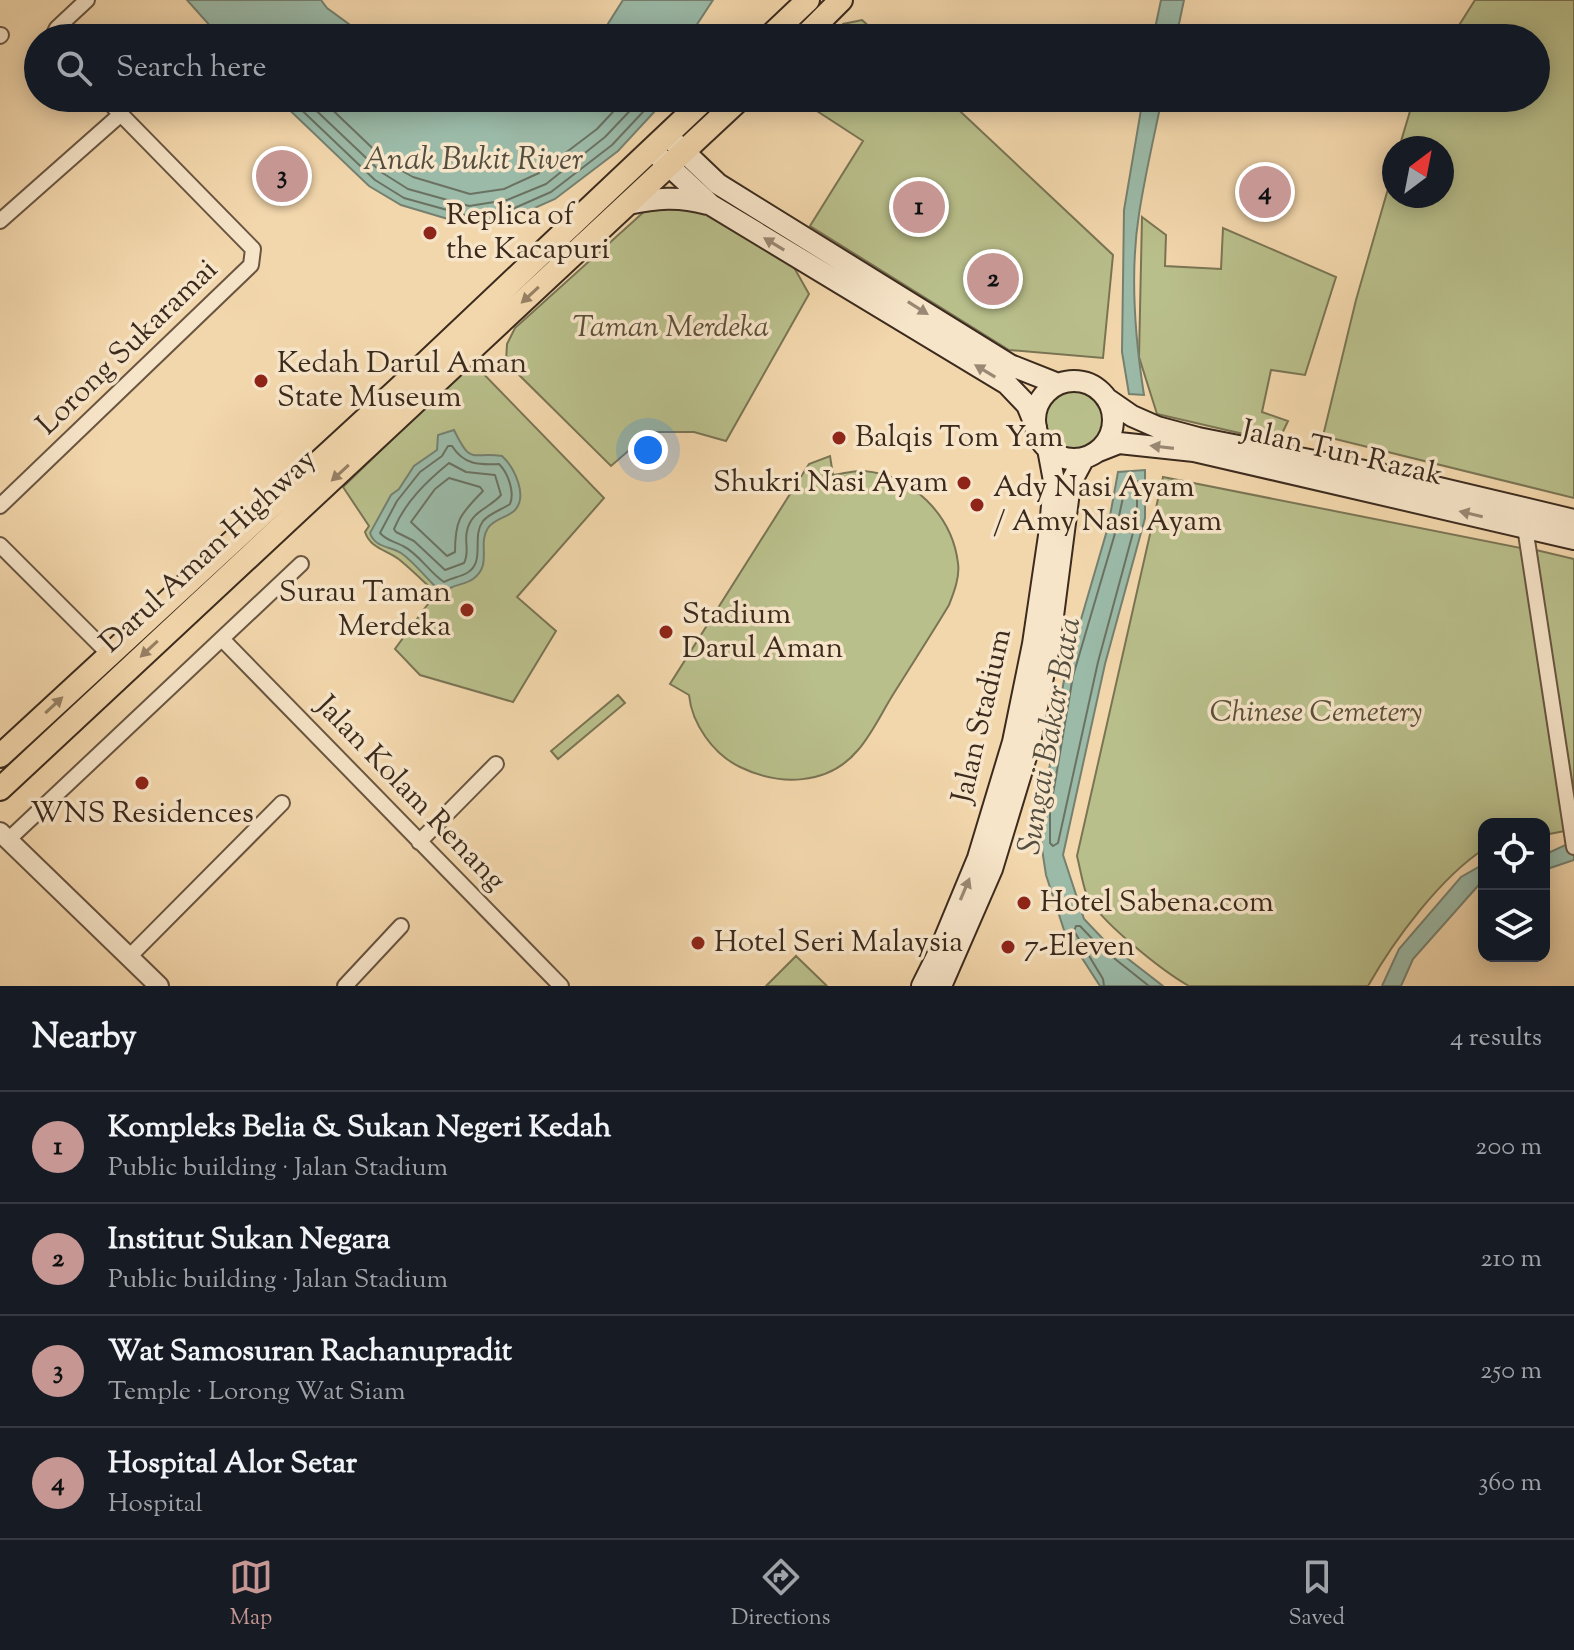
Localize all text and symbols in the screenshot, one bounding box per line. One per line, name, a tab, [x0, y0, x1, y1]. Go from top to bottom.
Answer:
search box	[24, 24, 1550, 112]
icon: search	[52, 46, 96, 90]
text: Search here	[116, 47, 266, 90]
north arrow	[1382, 136, 1454, 208]
water label: Anak Bukit River	[363, 138, 583, 184]
pin: 3	[256, 146, 308, 206]
pin: 4	[1239, 162, 1291, 222]
pin: 1	[893, 177, 945, 237]
place label: Replica of the Kacapuri	[446, 195, 610, 272]
marker: Replica of the Kacapuri	[421, 224, 439, 242]
one-way arrow	[763, 237, 785, 251]
pin: 2	[967, 249, 1019, 309]
street label: Lorong Sukaramai	[28, 250, 228, 446]
one-way arrow	[521, 286, 540, 304]
one-way arrow	[907, 301, 929, 315]
park label: Taman Merdeka	[573, 307, 769, 350]
place label: Kedah Darul Aman State Museum	[277, 343, 528, 420]
one-way arrow	[974, 364, 996, 378]
marker: Kedah Darul Aman State Museum	[252, 372, 270, 390]
street label: Jalan Tun Razak	[1235, 409, 1447, 498]
place label: Balqis Tom Yam	[855, 417, 1063, 460]
marker: Balqis Tom Yam	[830, 429, 848, 447]
your location	[628, 430, 668, 470]
street label: Darul Aman Highway	[91, 440, 327, 664]
one-way arrow	[1149, 440, 1174, 453]
place label: Shukri Nasi Ayam	[713, 462, 948, 505]
one-way arrow	[330, 463, 349, 481]
place label: Ady Nasi Ayam / Amy Nasi Ayam	[993, 467, 1222, 544]
marker: Shukri Nasi Ayam	[955, 474, 973, 492]
marker: Ady Nasi Ayam / Amy Nasi Ayam	[968, 496, 986, 514]
one-way arrow	[1458, 507, 1483, 520]
place label: Surau Taman Merdeka	[279, 572, 451, 649]
place label: Stadium Darul Aman	[682, 594, 843, 671]
marker: Surau Taman Merdeka	[458, 601, 476, 619]
water label: Sungai Bakar Bata	[1008, 614, 1094, 858]
marker: Stadium Darul Aman	[657, 623, 675, 641]
street label: Jalan Stadium	[942, 624, 1024, 809]
one-way arrow	[139, 640, 158, 658]
street label: Jalan Kolam Renang	[304, 685, 515, 901]
park label: Chinese Cemetery	[1210, 692, 1422, 735]
one-way arrow	[45, 697, 64, 715]
marker: WNS Residences	[133, 774, 151, 792]
place label: WNS Residences	[30, 793, 254, 836]
map controls	[1478, 818, 1550, 962]
button: locate	[1478, 818, 1550, 890]
one-way arrow	[959, 877, 972, 901]
place label: Hotel Sabena.com	[1040, 882, 1274, 925]
button: layers	[1478, 890, 1550, 962]
marker: Hotel Sabena.com	[1015, 894, 1033, 912]
place label: Hotel Seri Malaysia	[714, 922, 963, 965]
place label: 7-Eleven	[1024, 926, 1135, 969]
marker: Hotel Seri Malaysia	[689, 934, 707, 952]
marker: 7-Eleven	[999, 938, 1017, 956]
text: Nearby	[32, 1014, 137, 1063]
text: 4 results	[1450, 1020, 1542, 1057]
text: Kompleks Belia & Sukan Negeri Kedah	[108, 1107, 611, 1150]
text: 1	[54, 1129, 62, 1166]
text: 200 m	[1475, 1129, 1542, 1166]
text: Public building · Jalan Stadium	[108, 1150, 448, 1187]
text: Institut Sukan Negara	[108, 1219, 390, 1262]
text: 2	[52, 1241, 64, 1278]
text: 210 m	[1480, 1241, 1542, 1278]
text: Public building · Jalan Stadium	[108, 1262, 448, 1299]
text: Wat Samosuran Rachanupradit	[108, 1331, 512, 1374]
text: 3	[53, 1353, 63, 1390]
text: 250 m	[1480, 1353, 1542, 1390]
text: Temple · Lorong Wat Siam	[108, 1374, 405, 1411]
text: Hospital Alor Setar	[108, 1443, 357, 1486]
text: 4	[51, 1465, 65, 1502]
text: 360 m	[1478, 1465, 1542, 1502]
text: Hospital	[108, 1486, 203, 1523]
tab: Map	[229, 1555, 273, 1635]
tab: Directions	[731, 1555, 830, 1635]
tab: Saved	[1288, 1555, 1345, 1635]

